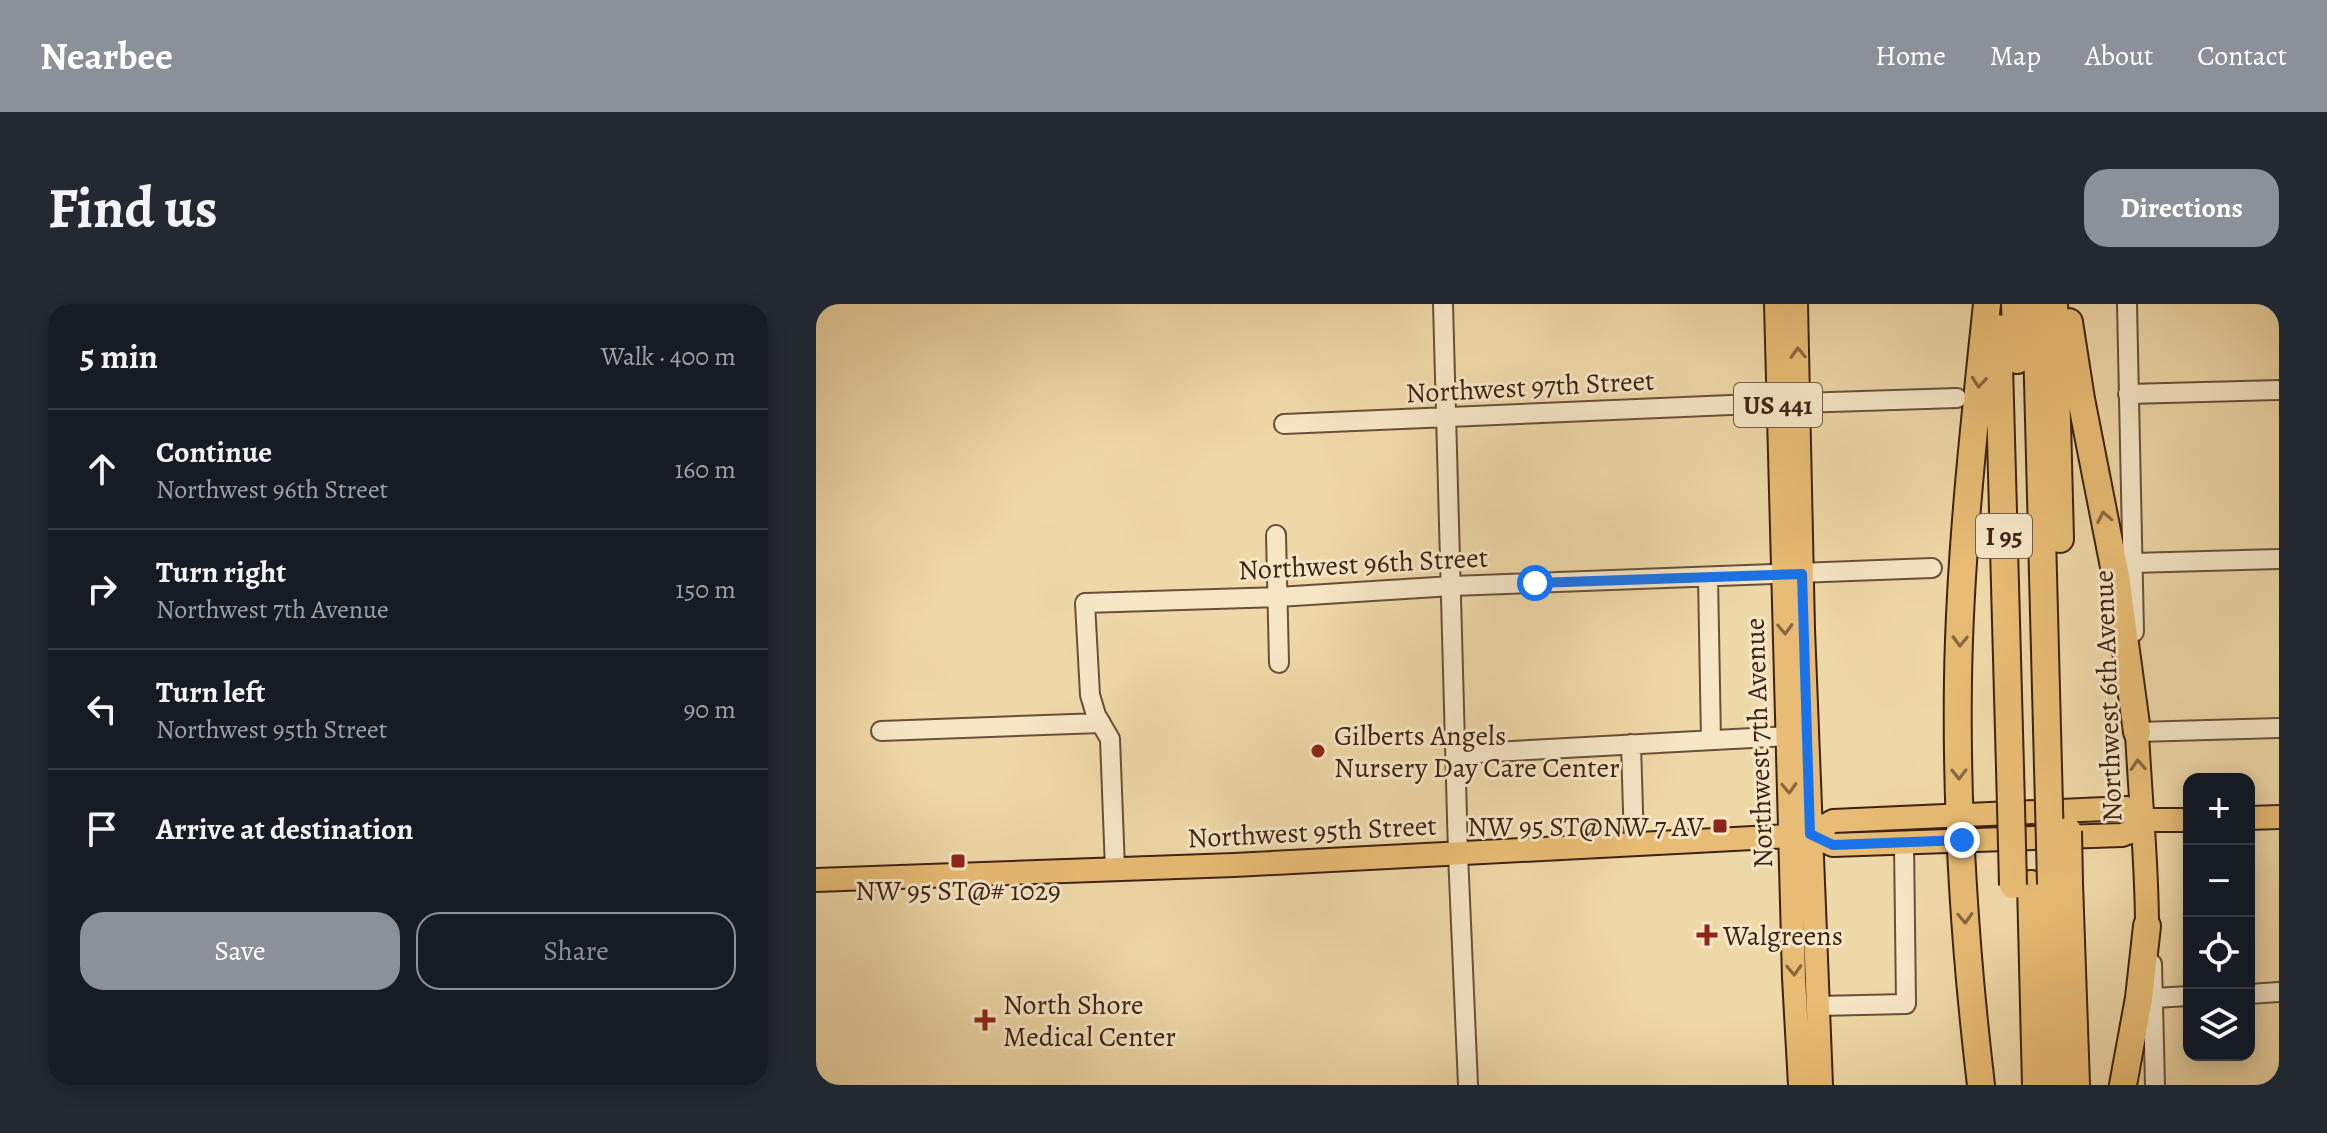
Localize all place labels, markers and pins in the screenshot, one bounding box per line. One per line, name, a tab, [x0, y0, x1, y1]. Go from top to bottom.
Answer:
place label: Gilberts Angels Nursery Day Care Center	[1334, 717, 1620, 787]
marker: Gilberts Angels Nursery Day Care Center	[1309, 742, 1327, 760]
place label: NW 95 ST@NW 7 AV	[1467, 808, 1705, 846]
marker: NW 95 ST@NW 7 AV	[1711, 817, 1729, 835]
marker: NW 95 ST@# 1029	[949, 852, 967, 870]
place label: NW 95 ST@# 1029	[855, 872, 1061, 910]
place label: Walgreens	[1722, 917, 1843, 955]
marker: Walgreens	[1698, 926, 1716, 944]
place label: North Shore Medical Center	[1003, 986, 1176, 1056]
marker: North Shore Medical Center	[974, 1009, 996, 1031]

